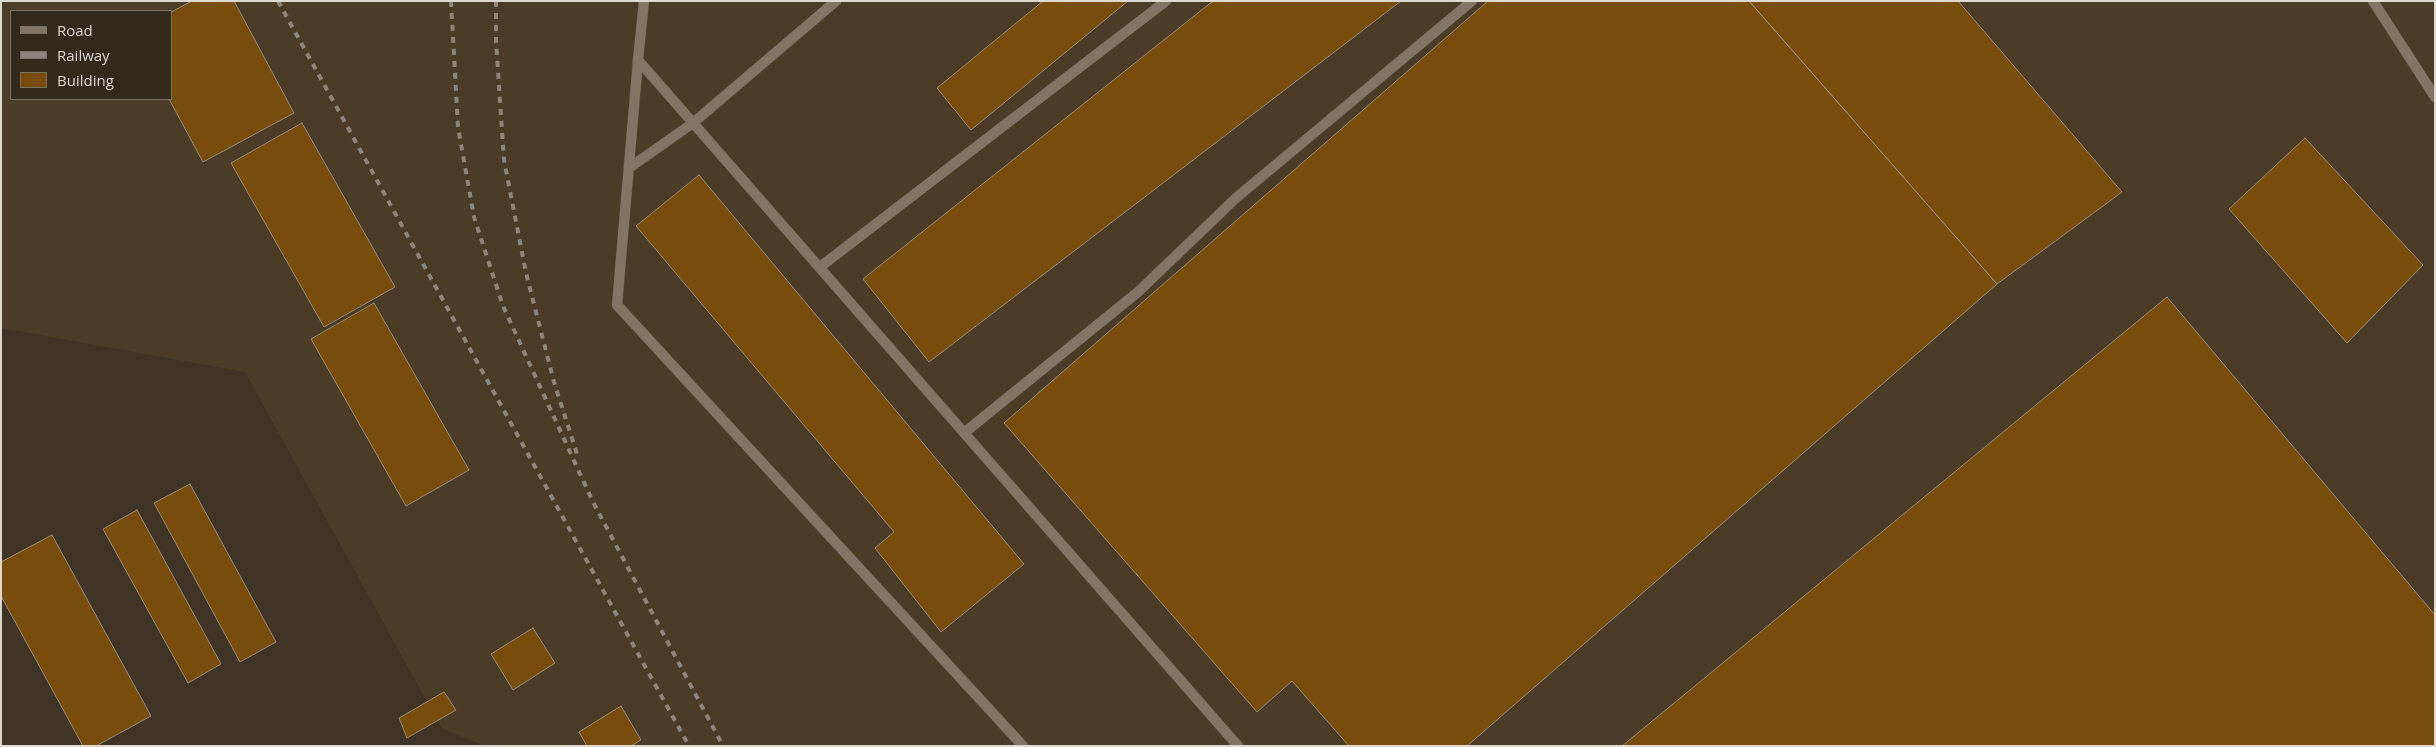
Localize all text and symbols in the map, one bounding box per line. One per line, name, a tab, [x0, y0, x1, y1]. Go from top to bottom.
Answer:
legend	[10, 10, 172, 100]
text: Road	[57, 20, 93, 40]
text: Railway	[57, 45, 110, 65]
text: Building	[57, 70, 114, 90]

